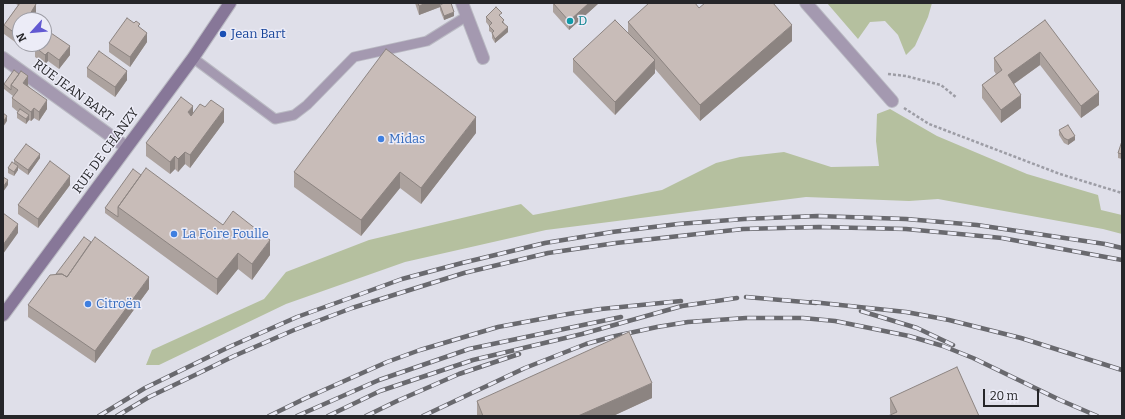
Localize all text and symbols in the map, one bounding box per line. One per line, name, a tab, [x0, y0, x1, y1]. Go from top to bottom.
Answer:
north arrow	[12, 12, 52, 52]
place label: D	[578, 13, 587, 29]
marker: D	[565, 16, 575, 26]
place label: Jean Bart	[231, 26, 286, 42]
marker: Jean Bart	[218, 29, 228, 39]
text: N	[14, 30, 29, 44]
street label: RUE JEAN BART	[30, 57, 116, 125]
street label: RUE DE CHANZY	[70, 105, 142, 197]
place label: Midas	[389, 131, 425, 147]
marker: Midas	[376, 134, 386, 144]
place label: La Foire Foulle	[182, 226, 269, 242]
marker: La Foire Foulle	[169, 229, 179, 239]
place label: Citroën	[96, 296, 141, 312]
marker: Citroën	[83, 299, 93, 309]
scale bar	[985, 381, 1041, 407]
text: 20 m	[990, 389, 1018, 403]

